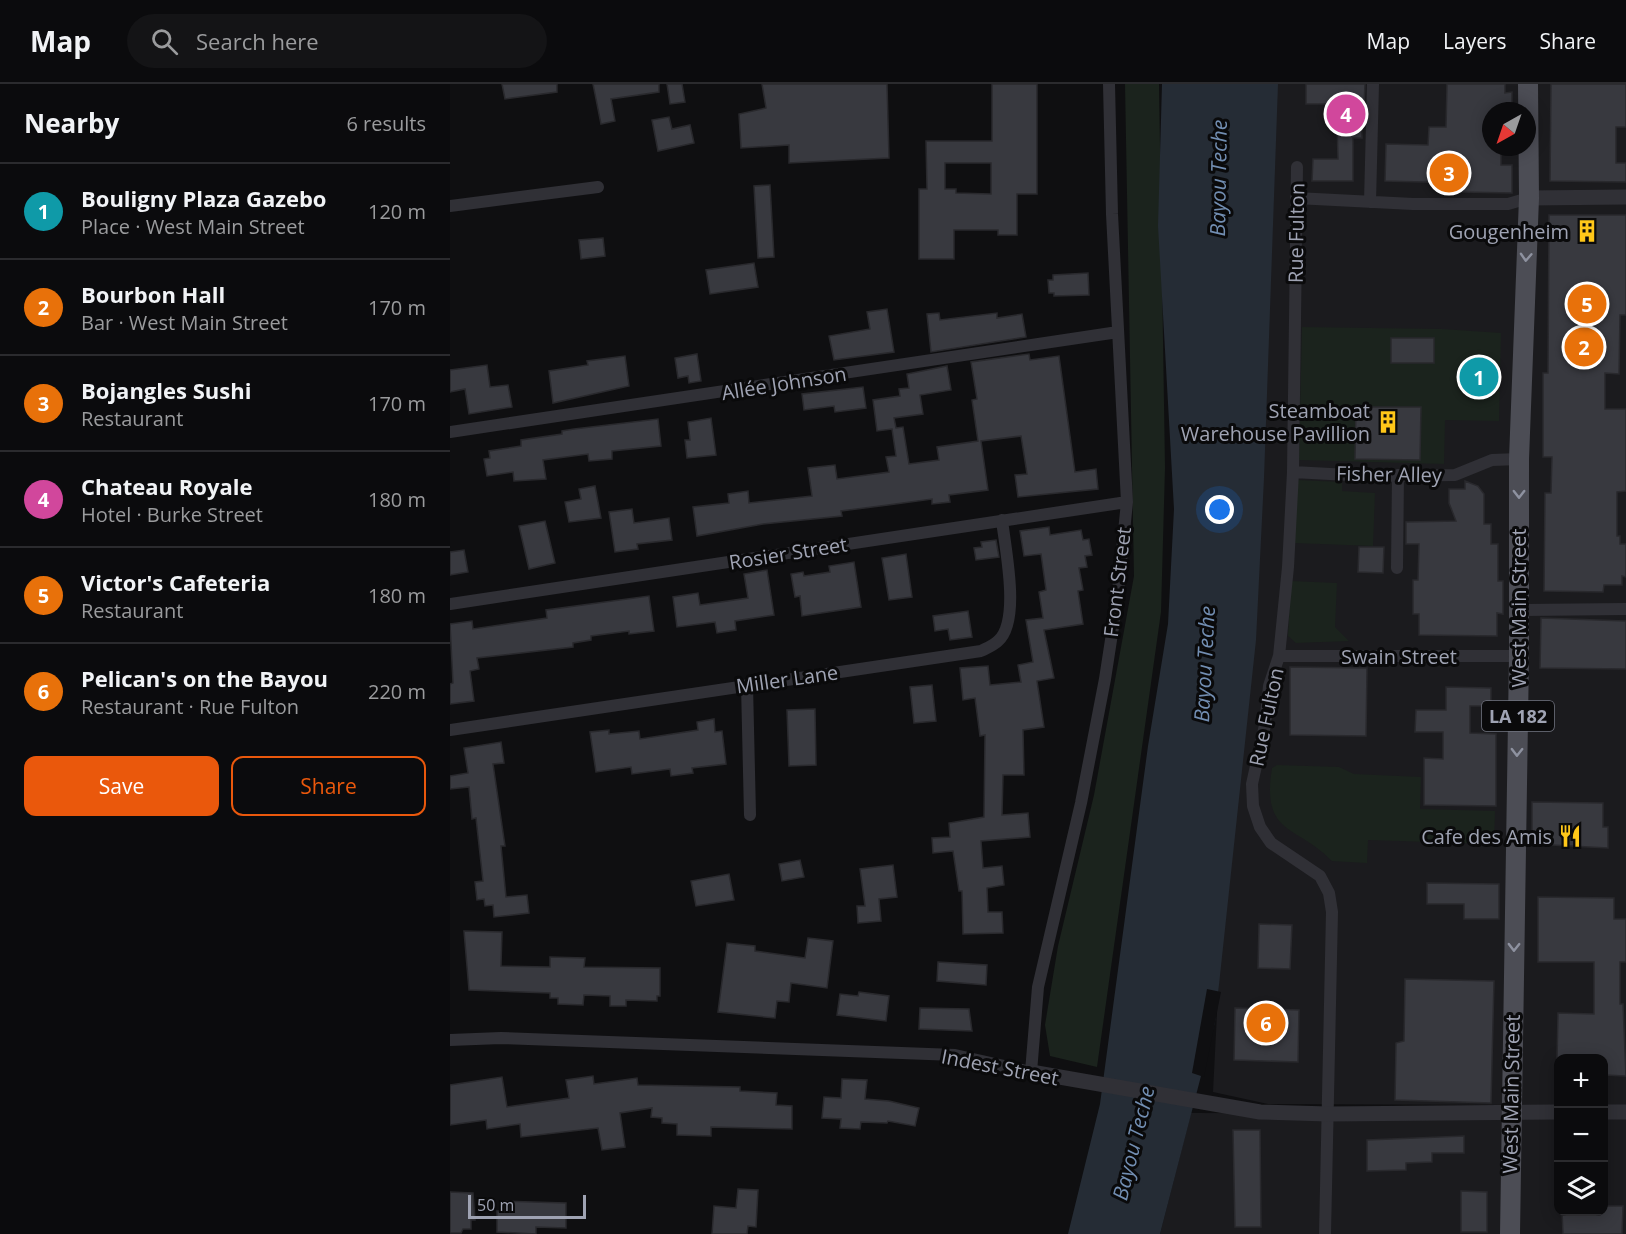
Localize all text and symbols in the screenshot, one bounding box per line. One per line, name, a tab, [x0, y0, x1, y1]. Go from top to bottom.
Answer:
search box	[127, 14, 547, 68]
text: Map	[30, 22, 91, 60]
icon: search	[148, 25, 181, 58]
text: Search here	[196, 26, 319, 56]
text: Map	[1367, 27, 1410, 55]
text: Layers	[1443, 27, 1507, 55]
text: Share	[1540, 27, 1596, 55]
pin: 4	[1326, 92, 1366, 136]
north arrow	[1482, 102, 1536, 156]
text: Nearby	[24, 105, 119, 141]
text: 6 results	[346, 110, 426, 137]
water label: Bayou Teche	[1203, 119, 1233, 237]
pin: 3	[1430, 150, 1468, 196]
text: Bouligny Plaza Gazebo	[81, 183, 326, 213]
street label: Rue Fulton	[1282, 183, 1310, 283]
text: 1	[38, 198, 49, 225]
text: 120 m	[368, 198, 426, 225]
text: Place · West Main Street	[81, 213, 305, 240]
place label: Gougenheim	[1449, 218, 1569, 245]
building icon: Gougenheim	[1574, 218, 1600, 244]
one-way arrow	[1520, 252, 1533, 261]
text: Bourbon Hall	[81, 279, 225, 309]
pin: 5	[1568, 282, 1606, 326]
text: 2	[38, 294, 49, 321]
text: 170 m	[368, 294, 426, 321]
text: Bar · West Main Street	[81, 309, 288, 336]
pin: 2	[1564, 324, 1604, 370]
pin: 1	[1460, 354, 1498, 400]
street label: Allée Johnson	[720, 360, 848, 406]
text: Bojangles Sushi	[81, 375, 251, 405]
text: 3	[38, 390, 49, 417]
text: 170 m	[368, 390, 426, 417]
place label: Steamboat Warehouse Pavillion	[1181, 397, 1370, 447]
text: Restaurant	[81, 405, 183, 432]
building icon: Steamboat Warehouse Pavillion	[1375, 409, 1401, 435]
street label: Fisher Alley	[1336, 460, 1443, 488]
text: Chateau Royale	[81, 471, 252, 501]
text: 4	[38, 486, 49, 513]
text: 180 m	[368, 486, 426, 513]
one-way arrow	[1513, 489, 1525, 498]
your location	[1205, 495, 1234, 524]
text: Hotel · Burke Street	[81, 501, 263, 528]
street label: Front Street	[1097, 525, 1137, 639]
street label: West Main Street	[1505, 528, 1532, 688]
street label: Rosier Street	[727, 530, 849, 576]
text: Victor's Cafeteria	[81, 567, 270, 597]
text: 5	[38, 582, 49, 609]
text: 180 m	[368, 582, 426, 609]
text: Restaurant	[81, 597, 183, 624]
water label: Bayou Teche	[1187, 605, 1221, 723]
street label: Swain Street	[1341, 643, 1457, 670]
street label: Miller Lane	[734, 658, 840, 700]
text: Pelican's on the Bayou	[81, 663, 328, 693]
street label: Rue Fulton	[1242, 665, 1290, 769]
text: 6	[38, 678, 49, 705]
text: 220 m	[368, 678, 426, 705]
text: Restaurant · Rue Fulton	[81, 693, 299, 720]
road number: LA 182	[1482, 701, 1554, 731]
one-way arrow	[1511, 747, 1523, 756]
button: Save	[24, 756, 219, 816]
button: Share	[231, 756, 426, 816]
place label: Cafe des Amis	[1421, 823, 1552, 850]
restaurant icon: Cafe des Amis	[1557, 823, 1583, 849]
one-way arrow	[1507, 942, 1520, 951]
pin: 6	[1246, 1000, 1286, 1046]
street label: West Main Street	[1496, 1014, 1526, 1174]
street label: Indest Street	[939, 1042, 1061, 1092]
map controls	[1554, 1054, 1608, 1216]
button: +	[1554, 1054, 1608, 1108]
water label: Bayou Teche	[1105, 1083, 1161, 1203]
button: −	[1554, 1108, 1608, 1162]
button: layers	[1554, 1162, 1608, 1216]
scale bar	[468, 1192, 586, 1220]
text: 50 m	[477, 1194, 514, 1216]

